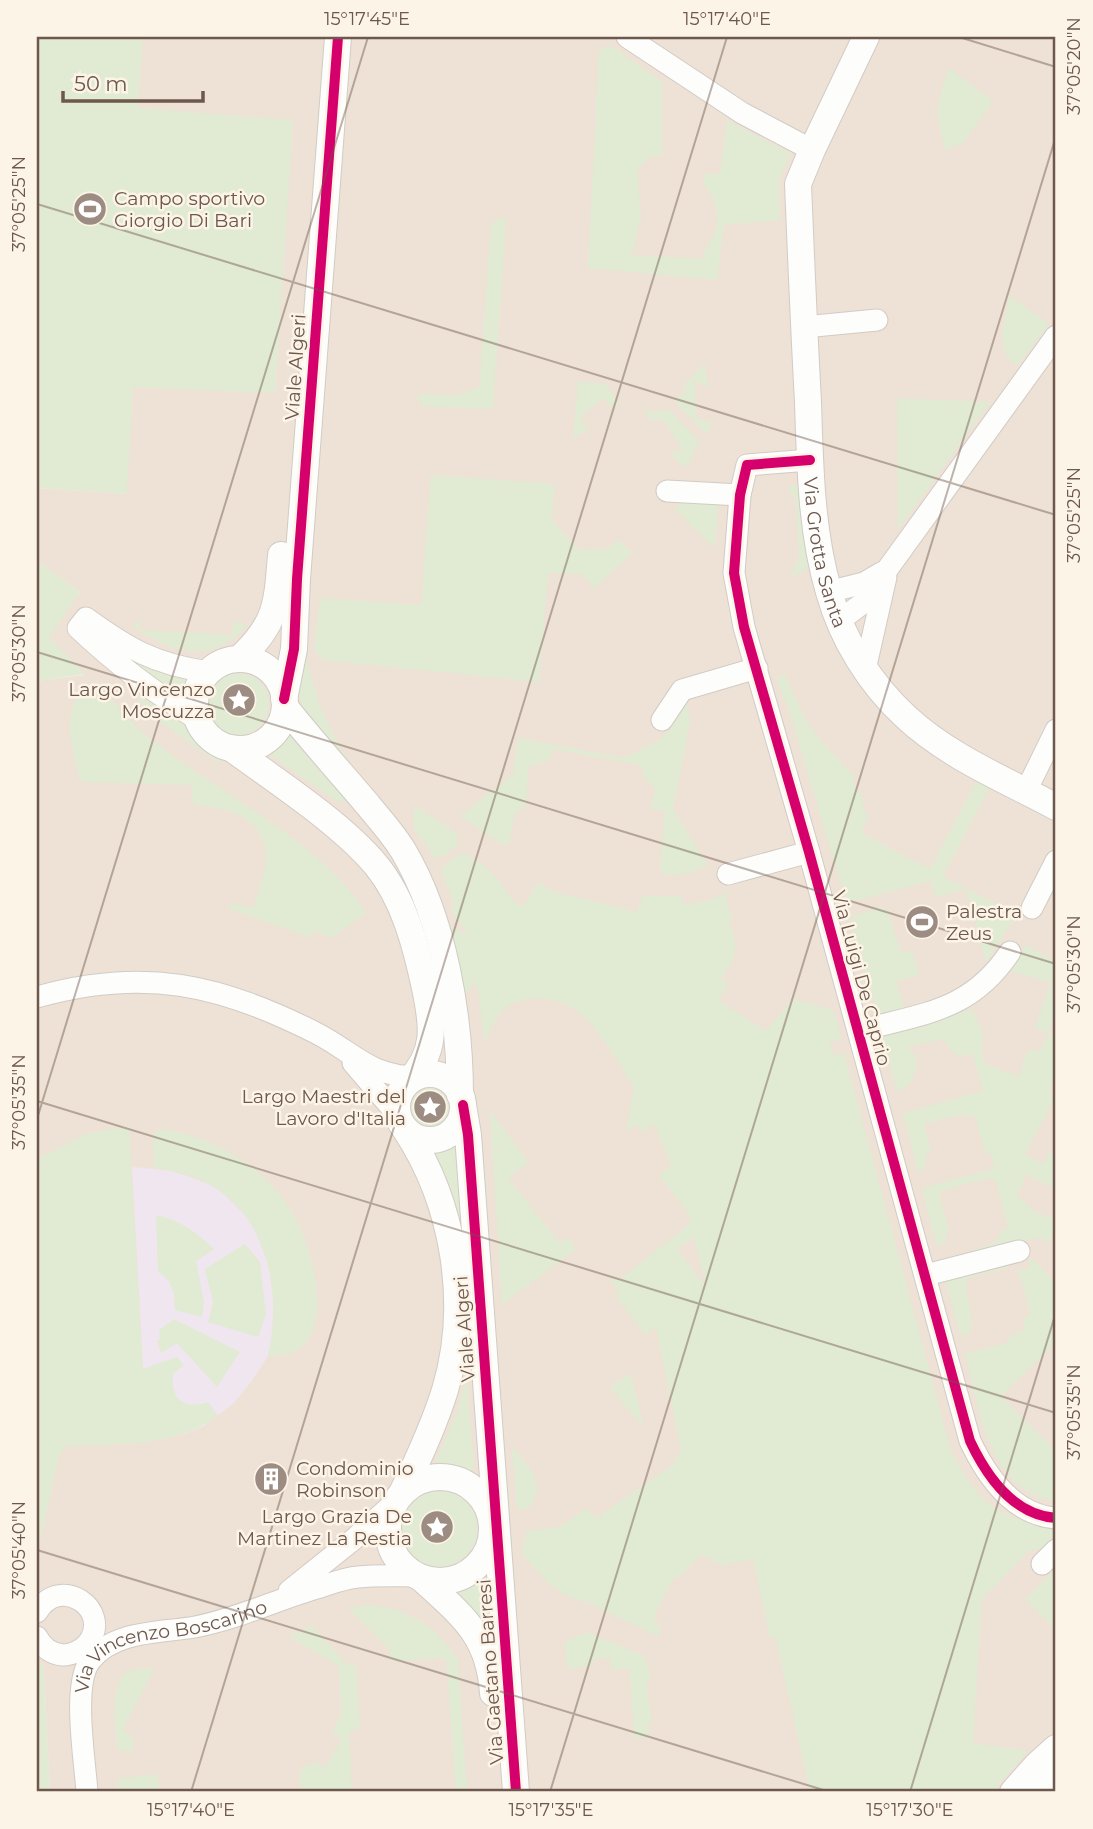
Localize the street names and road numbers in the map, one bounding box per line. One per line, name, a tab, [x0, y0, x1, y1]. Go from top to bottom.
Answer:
street label: Viale Algeri	[280, 313, 311, 421]
street label: Via Grotta Santa	[799, 476, 852, 631]
street label: Via Luigi De Caprio	[827, 888, 896, 1068]
street label: Viale Algeri	[449, 1275, 480, 1383]
street label: Via Gaetano Barresi	[473, 1578, 508, 1766]
street label: Via Vincenzo Boscarino	[70, 1595, 270, 1694]

